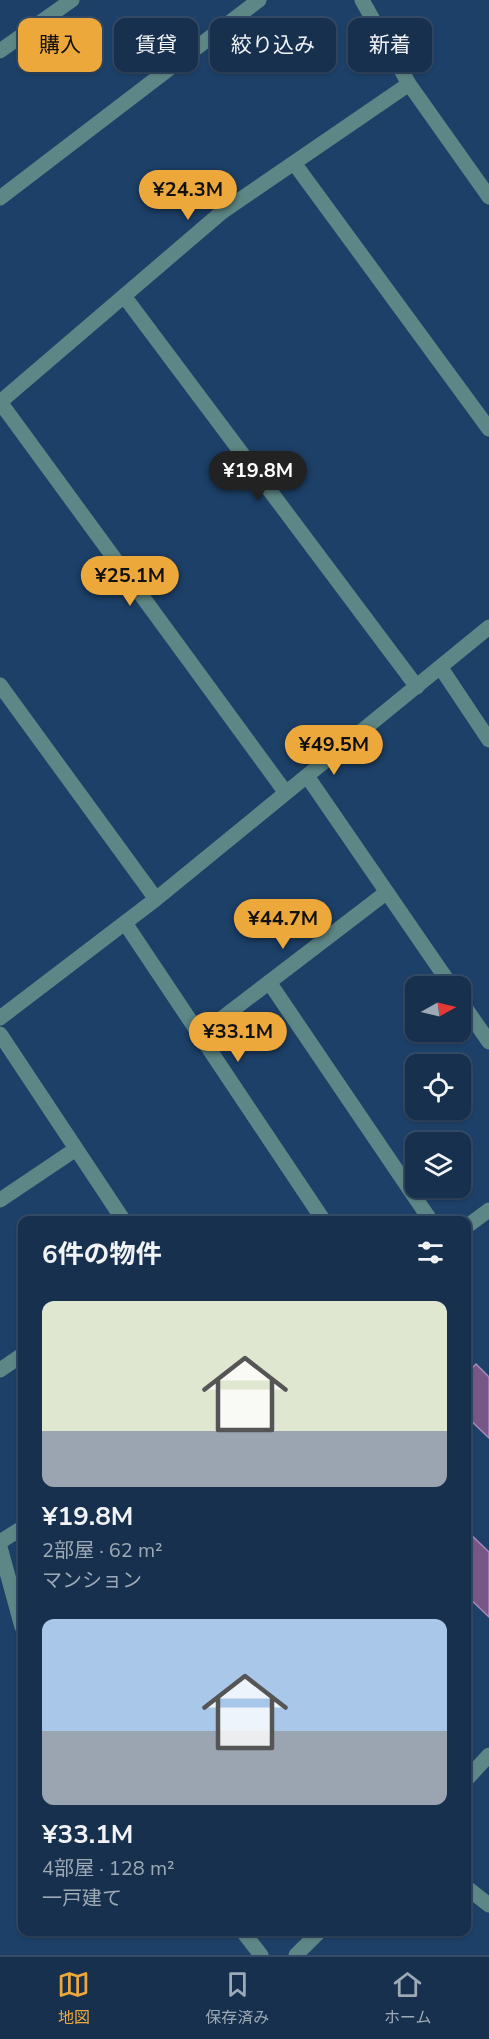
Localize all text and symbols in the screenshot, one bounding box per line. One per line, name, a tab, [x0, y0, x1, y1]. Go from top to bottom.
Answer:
chip: 購入	[18, 18, 102, 72]
chip: 賃貸	[114, 18, 198, 72]
chip: 絞り込み	[210, 18, 336, 72]
chip: 新着	[348, 18, 432, 72]
pin: ¥24.3M	[139, 170, 237, 221]
text: ¥24.3M	[153, 176, 223, 203]
pin: ¥19.8M	[209, 451, 307, 502]
text: ¥19.8M	[223, 457, 293, 484]
pin: ¥25.1M	[81, 556, 179, 607]
text: ¥25.1M	[95, 562, 165, 589]
pin: ¥49.5M	[285, 725, 383, 776]
text: ¥49.5M	[299, 731, 369, 758]
pin: ¥44.7M	[234, 899, 332, 950]
text: ¥44.7M	[248, 905, 318, 932]
north arrow	[405, 976, 471, 1042]
map controls	[405, 976, 471, 1198]
pin: ¥33.1M	[189, 1012, 287, 1063]
text: ¥33.1M	[203, 1018, 273, 1045]
button: locate	[405, 1054, 471, 1120]
button: layers	[405, 1132, 471, 1198]
icon: filters	[414, 1236, 447, 1269]
text: 6件の物件	[42, 1237, 162, 1272]
icon: home	[191, 1340, 299, 1448]
text: ¥19.8M	[42, 1499, 133, 1534]
text: 2部屋 · 62 m²	[42, 1537, 163, 1564]
text: マンション	[42, 1567, 142, 1594]
icon: home	[191, 1658, 299, 1766]
text: ¥33.1M	[42, 1817, 133, 1852]
text: 4部屋 · 128 m²	[42, 1855, 175, 1882]
text: 一戸建て	[42, 1885, 122, 1912]
tab: 地図	[57, 1968, 90, 2029]
tab: 保存済み	[205, 1968, 269, 2029]
tab: ホーム	[384, 1968, 432, 2029]

